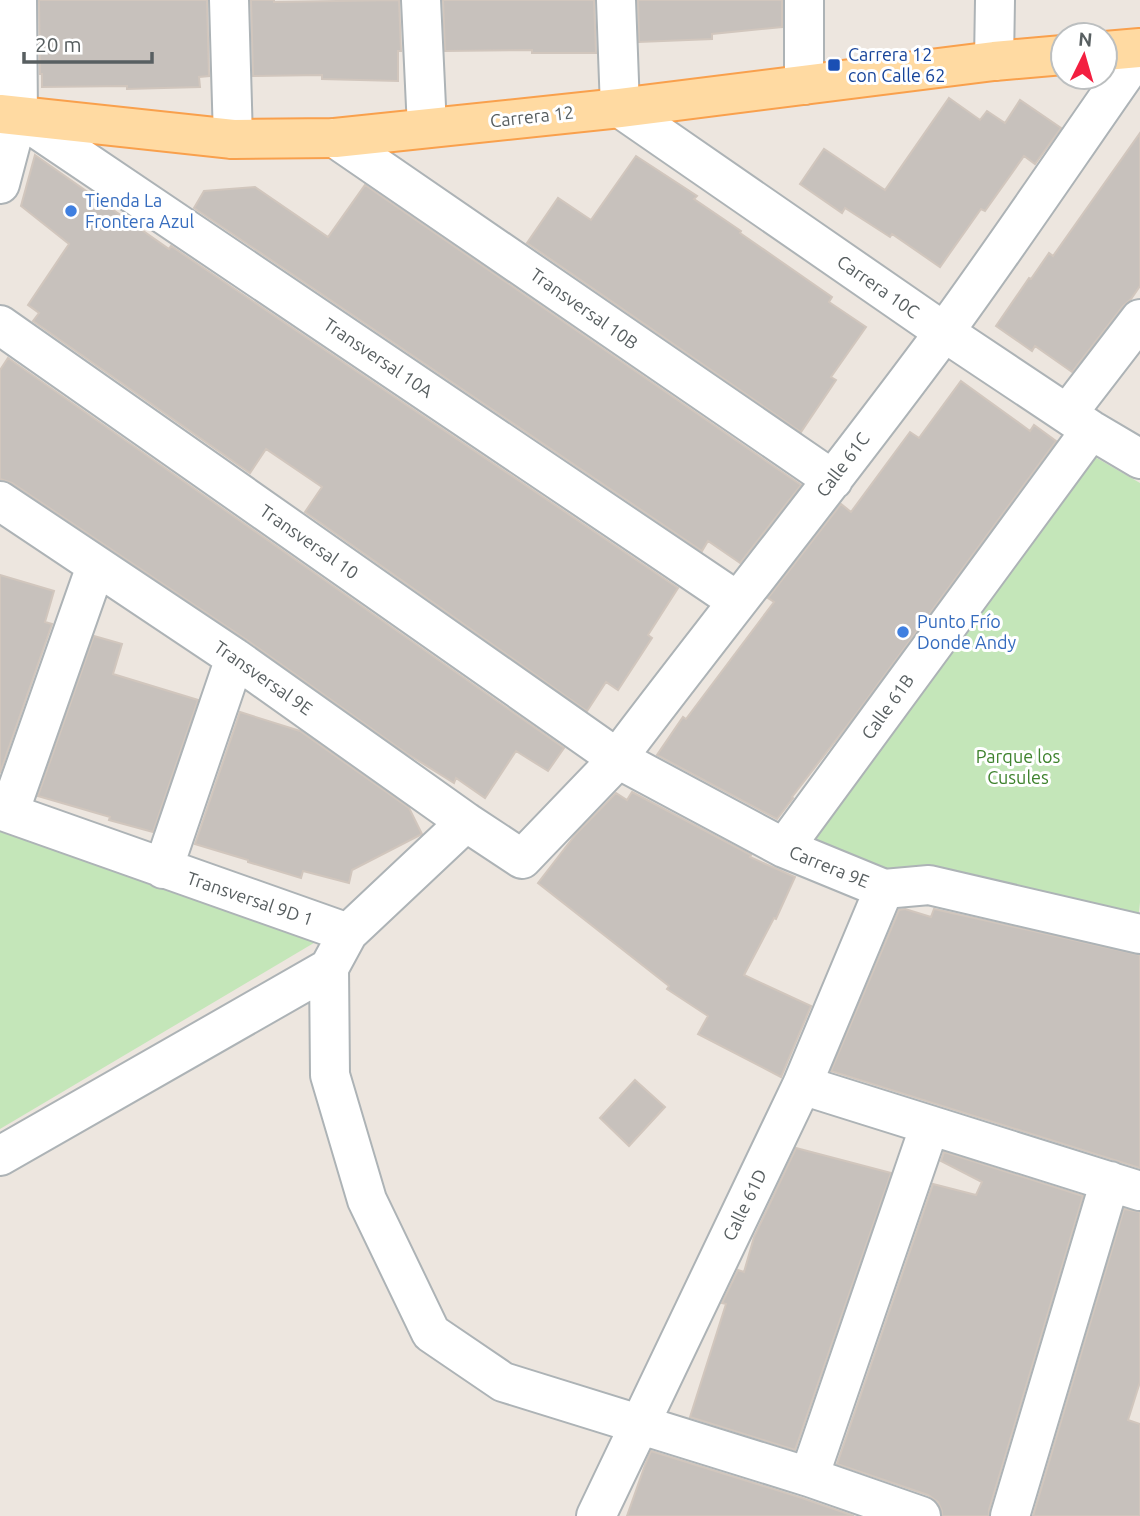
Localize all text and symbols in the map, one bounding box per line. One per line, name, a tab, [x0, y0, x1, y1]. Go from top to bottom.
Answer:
scale bar	[24, 21, 152, 65]
north arrow	[1049, 21, 1119, 91]
text: N	[1077, 27, 1094, 51]
text: 20 m	[35, 32, 82, 56]
place label: Carrera 12 con Calle 62	[848, 44, 945, 85]
marker: Carrera 12 con Calle 62	[826, 57, 842, 73]
street label: Carrera 12	[489, 102, 575, 130]
place label: Tienda La Frontera Azul	[85, 190, 194, 231]
marker: Tienda La Frontera Azul	[63, 203, 79, 219]
street label: Carrera 10C	[834, 251, 923, 322]
street label: Transversal 10B	[527, 264, 642, 353]
street label: Transversal 10A	[320, 313, 437, 401]
street label: Calle 61C	[812, 428, 873, 500]
street label: Transversal 10	[257, 500, 363, 582]
place label: Punto Frío Donde Andy	[917, 611, 1017, 652]
marker: Punto Frío Donde Andy	[895, 624, 911, 640]
street label: Transversal 9E	[211, 636, 316, 718]
street label: Calle 61B	[857, 670, 917, 743]
park label: Parque los Cusules	[976, 746, 1060, 787]
street label: Carrera 9E	[787, 841, 872, 891]
street label: Transversal 9D 1	[185, 867, 316, 929]
street label: Calle 61D	[718, 1166, 770, 1243]

